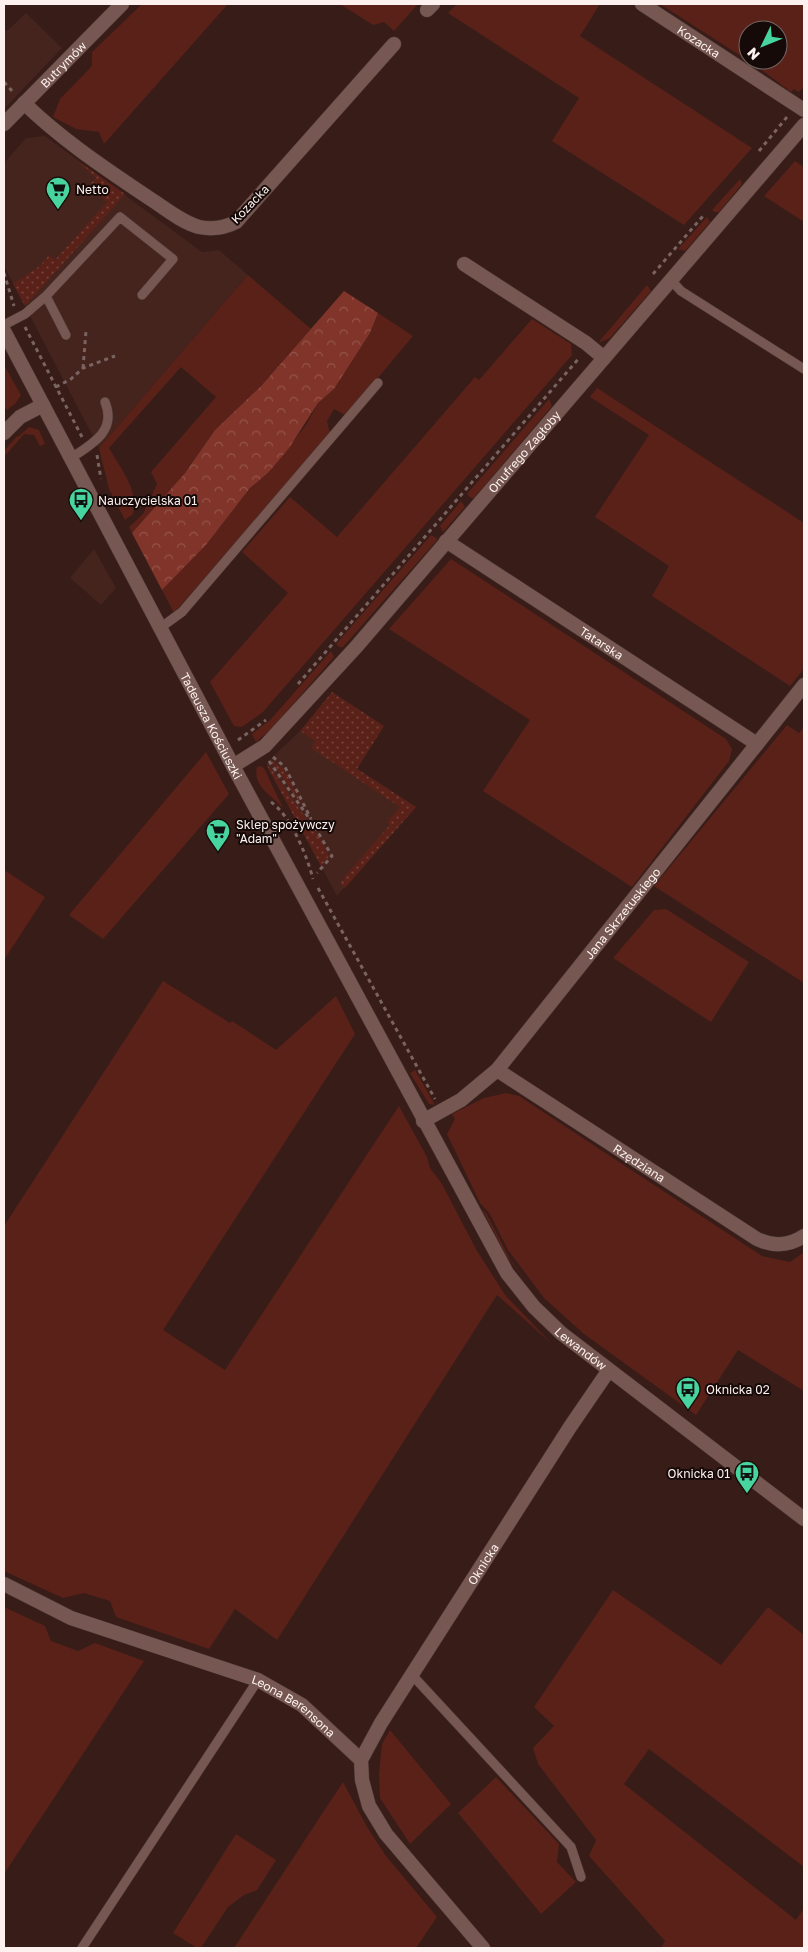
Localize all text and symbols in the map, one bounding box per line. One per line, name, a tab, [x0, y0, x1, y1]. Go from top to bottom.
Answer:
north arrow	[738, 20, 788, 70]
street label: Kozacka	[675, 22, 723, 61]
street label: Butrymów	[37, 37, 89, 91]
text: N	[743, 45, 763, 64]
supermarket icon: Netto	[45, 176, 71, 210]
street label: Kozacka	[228, 181, 272, 227]
place label: Netto	[76, 182, 109, 197]
street label: Onufrego Zagłoby	[485, 407, 564, 496]
bus stop icon: Nauczycielska 01	[68, 487, 94, 521]
place label: Nauczycielska 01	[98, 493, 197, 508]
street label: Tatarska	[577, 623, 626, 662]
street label: Tadeusza Kościuszki	[178, 670, 246, 781]
place label: Sklep spożywczy "Adam"	[236, 817, 335, 846]
supermarket icon: Sklep spożywczy "Adam"	[205, 818, 231, 852]
street label: Jana Skrzetuskiego	[581, 864, 663, 962]
street label: Rzędziana	[611, 1140, 668, 1185]
street label: Lewandów	[552, 1324, 610, 1373]
bus stop icon: Oknicka 02	[675, 1376, 701, 1410]
place label: Oknicka 02	[706, 1382, 770, 1397]
bus stop icon: Oknicka 01	[734, 1460, 760, 1494]
place label: Oknicka 01	[668, 1466, 730, 1481]
street label: Oknicka	[464, 1540, 501, 1587]
street label: Leona Berensona	[250, 1671, 339, 1740]

